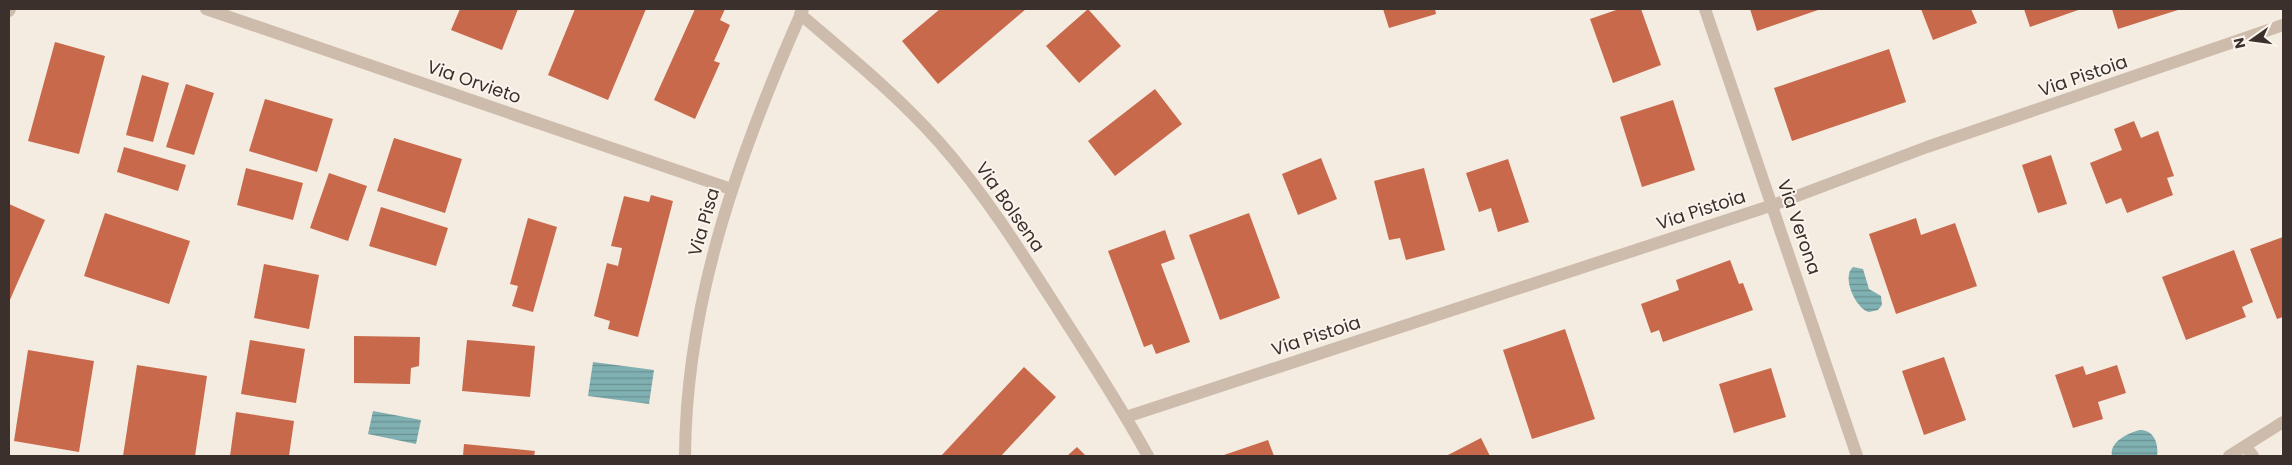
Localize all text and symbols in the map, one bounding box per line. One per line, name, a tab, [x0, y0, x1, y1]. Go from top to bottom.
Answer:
north arrow	[2227, 15, 2277, 65]
text: N	[2228, 36, 2250, 51]
street label: Via Pistoia	[2035, 49, 2131, 102]
street label: Via Orvieto	[424, 54, 525, 109]
street label: Via Bolsena	[970, 157, 1051, 257]
street label: Via Verona	[1772, 176, 1827, 278]
street label: Via Pistoia	[1653, 183, 1749, 236]
street label: Via Pisa	[682, 185, 725, 259]
street label: Via Pistoia	[1268, 309, 1364, 362]

